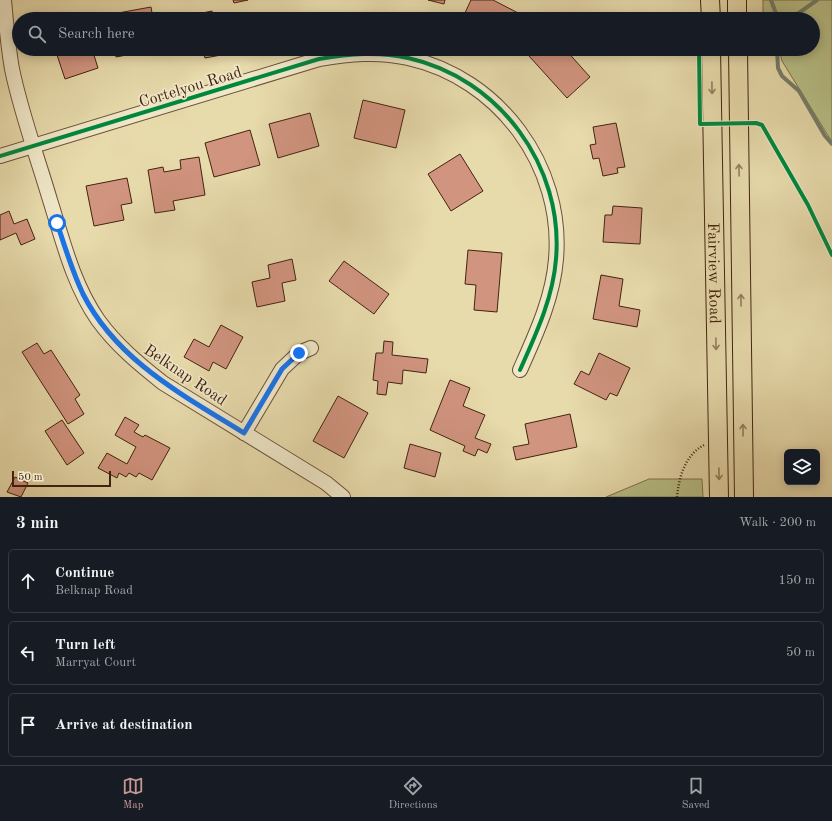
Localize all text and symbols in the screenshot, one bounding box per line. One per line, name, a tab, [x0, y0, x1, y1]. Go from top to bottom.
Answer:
search box	[12, 12, 820, 56]
icon: search	[26, 23, 48, 45]
text: Search here	[58, 27, 135, 42]
street label: Cortelyou Road	[137, 65, 244, 111]
one-way arrow	[708, 81, 716, 94]
one-way arrow	[736, 164, 743, 177]
route start	[48, 214, 66, 232]
street label: Fairview Road	[704, 222, 722, 324]
one-way arrow	[737, 294, 745, 307]
one-way arrow	[713, 337, 720, 350]
street label: Belknap Road	[141, 342, 229, 409]
route end	[290, 344, 308, 362]
one-way arrow	[739, 424, 747, 437]
map controls	[784, 449, 820, 485]
button: layers	[784, 449, 820, 485]
one-way arrow	[715, 467, 723, 480]
scale bar	[12, 469, 111, 488]
text: 50 m	[18, 472, 43, 483]
text: 3 min	[16, 515, 59, 532]
text: Walk · 200 m	[739, 516, 816, 529]
text: Continue	[55, 566, 114, 581]
icon: ahead	[17, 570, 39, 592]
text: 150 m	[778, 574, 815, 587]
text: Belknap Road	[55, 584, 133, 597]
text: Turn left	[55, 638, 115, 653]
icon: left	[17, 642, 39, 664]
text: 50 m	[786, 646, 815, 659]
text: Marryat Court	[55, 656, 136, 669]
icon: arrive	[17, 714, 39, 736]
text: Arrive at destination	[55, 718, 193, 733]
tab: Map	[122, 775, 144, 813]
tab: Directions	[389, 775, 437, 813]
tab: Saved	[682, 775, 710, 813]

